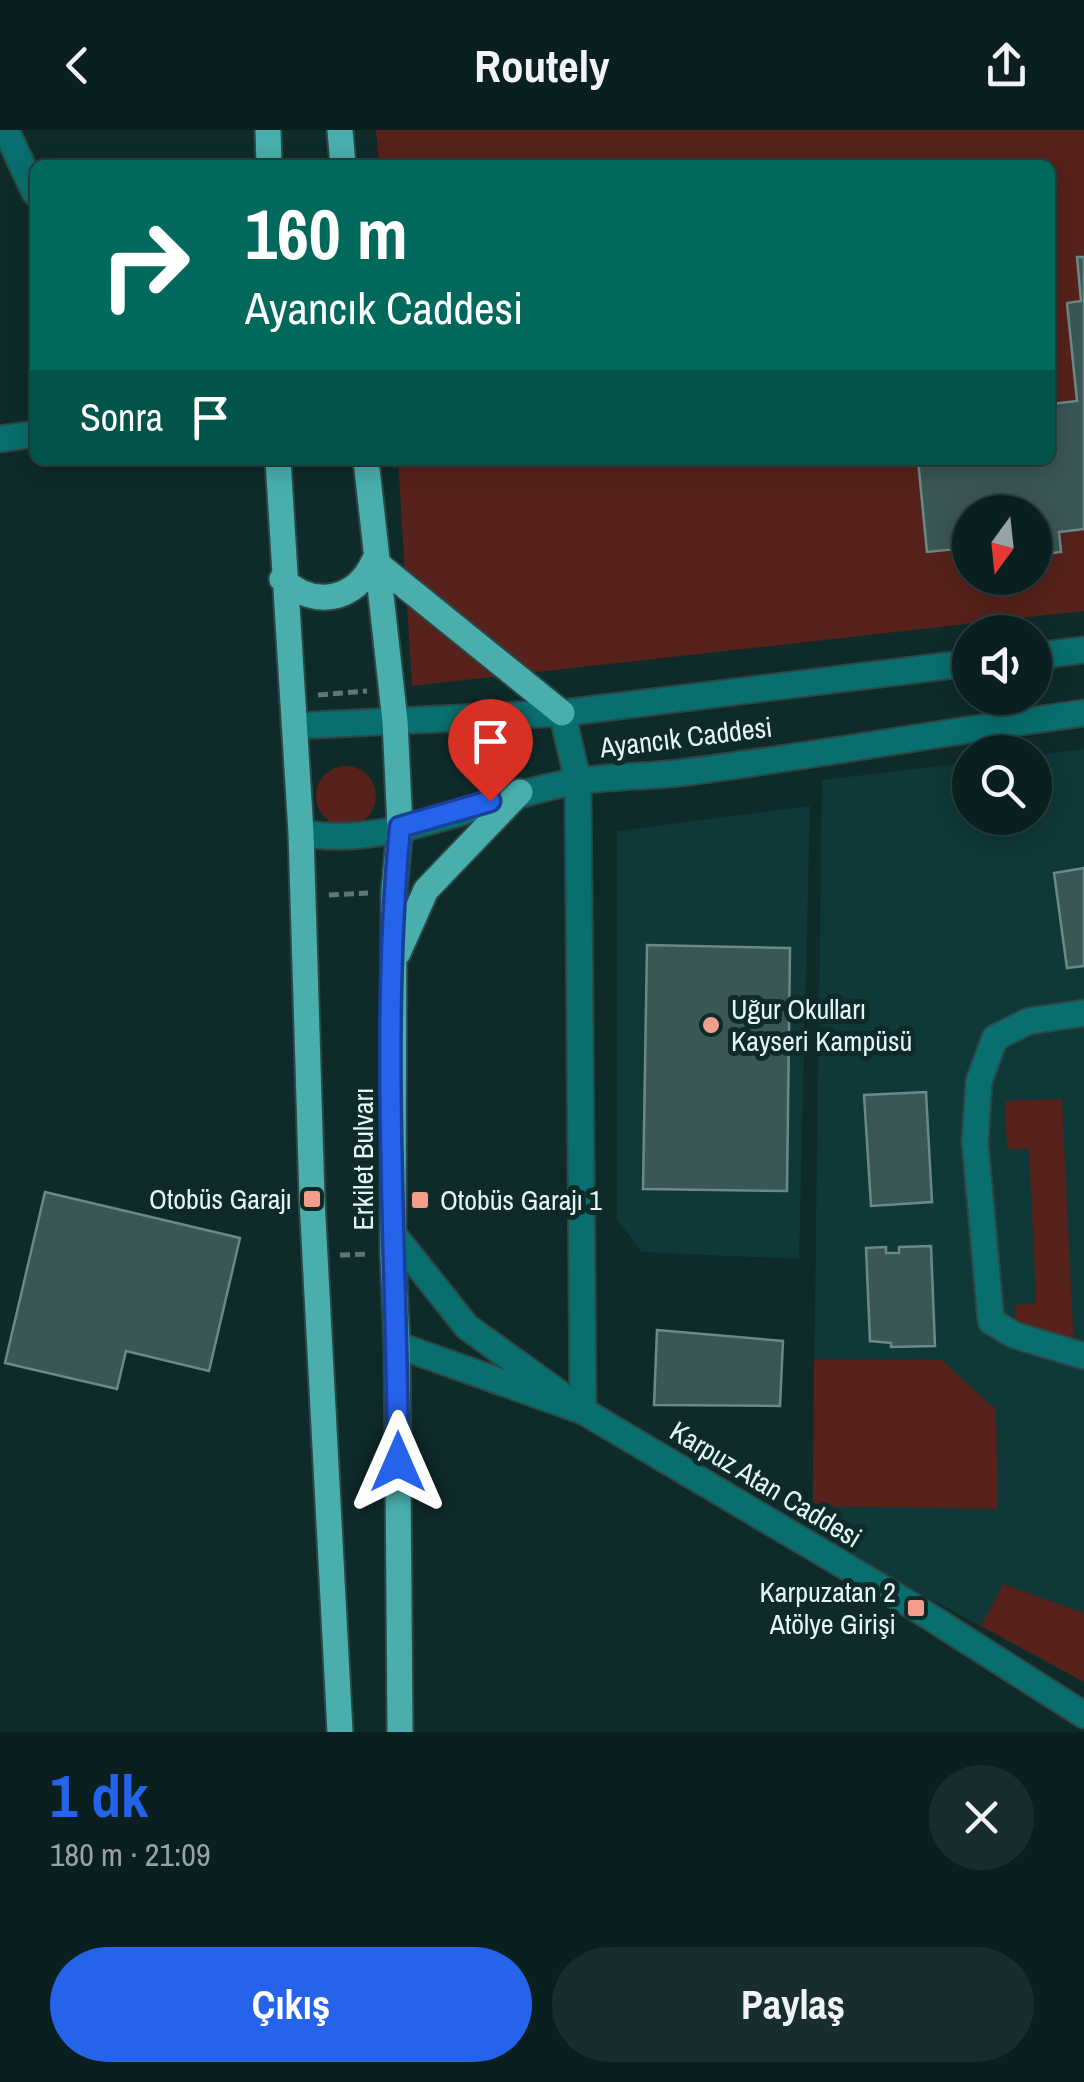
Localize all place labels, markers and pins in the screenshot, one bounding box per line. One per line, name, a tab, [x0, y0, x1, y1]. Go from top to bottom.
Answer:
pin	[448, 699, 533, 802]
place label: Uğur Okulları Kayseri Kampüsü	[731, 990, 912, 1060]
marker: Uğur Okulları Kayseri Kampüsü	[700, 1014, 722, 1036]
place label: Otobüs Garajı	[149, 1180, 292, 1218]
place label: Otobüs Garajı 1	[440, 1181, 602, 1219]
marker: Otobüs Garajı	[301, 1188, 323, 1210]
marker: Otobüs Garajı 1	[409, 1189, 431, 1211]
place label: Karpuzatan 2 Atölye Girişi	[759, 1573, 896, 1643]
marker: Karpuzatan 2 Atölye Girişi	[905, 1597, 927, 1619]

